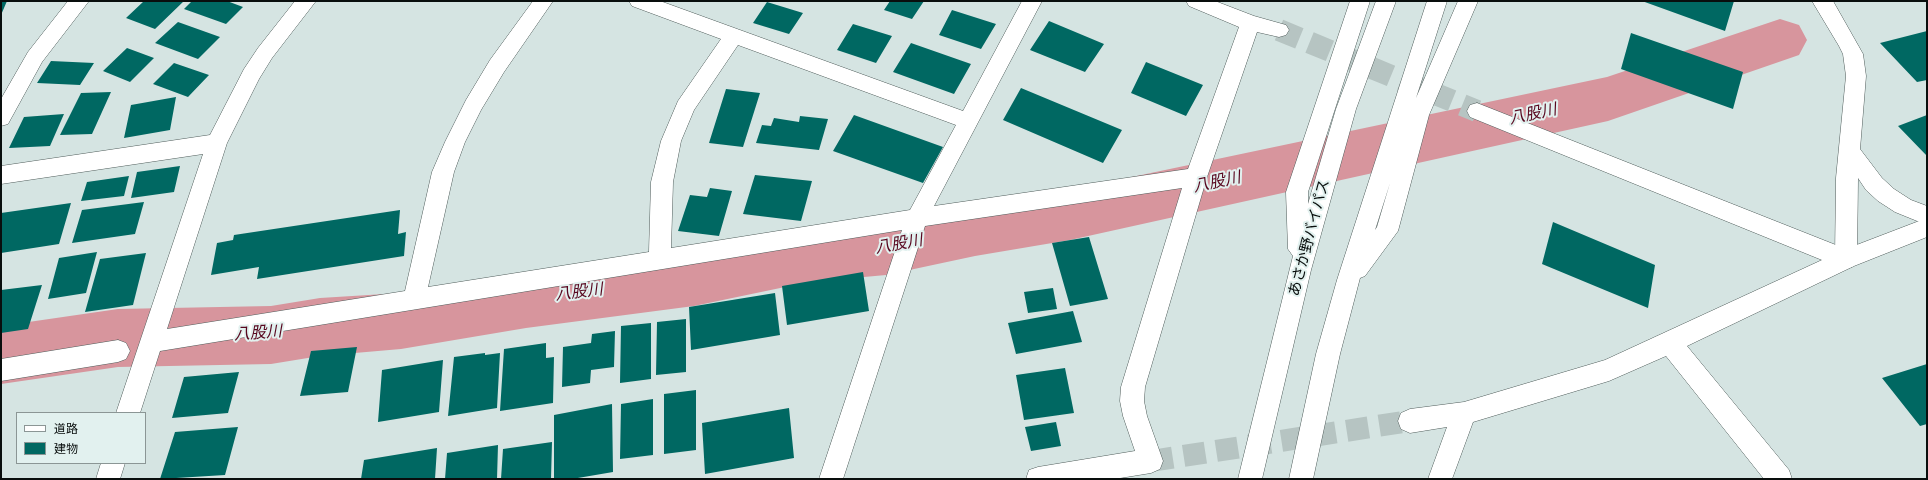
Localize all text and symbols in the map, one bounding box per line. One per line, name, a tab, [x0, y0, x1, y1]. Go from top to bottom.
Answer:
water label: 八股川	[1508, 101, 1558, 129]
water label: 八股川	[1192, 169, 1242, 197]
street label: あさか野バイパス	[1286, 178, 1334, 298]
water label: 八股川	[874, 231, 924, 259]
water label: 八股川	[554, 281, 604, 305]
water label: 八股川	[233, 323, 283, 345]
legend	[16, 412, 146, 464]
text: 道路	[54, 419, 78, 438]
text: 建物	[54, 439, 78, 458]

